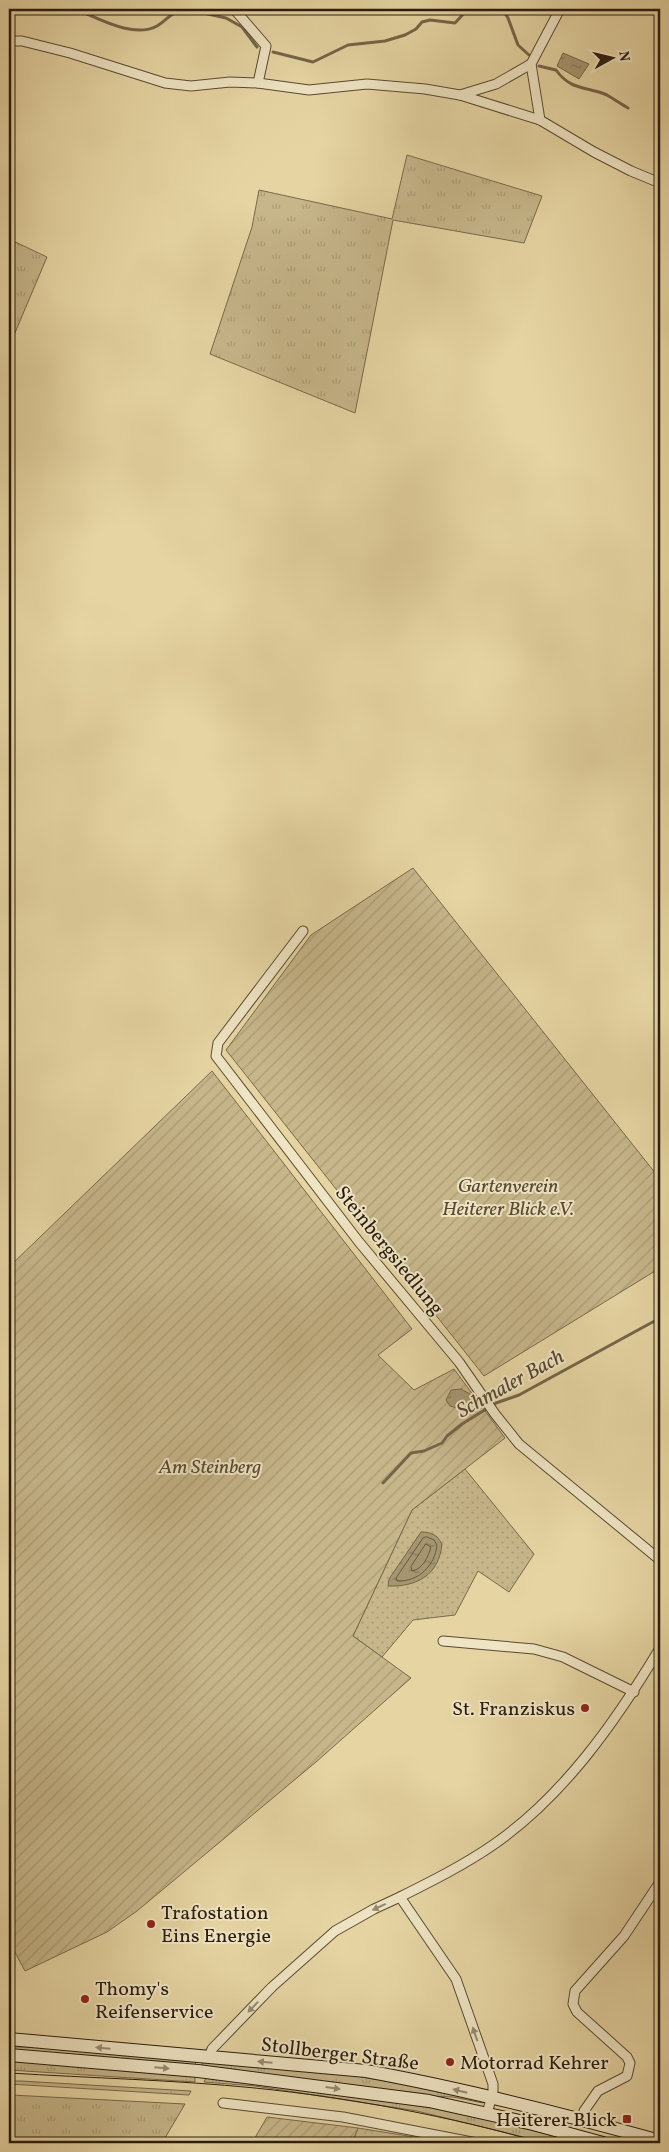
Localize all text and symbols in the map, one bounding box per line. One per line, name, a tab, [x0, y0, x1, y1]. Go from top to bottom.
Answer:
north arrow	[586, 32, 636, 82]
text: N	[613, 50, 634, 63]
park label: Gartenverein Heiterer Blick e.V.	[442, 1173, 574, 1224]
street label: Steinbergsiedlung	[328, 1181, 449, 1322]
water label: Schmaler Bach	[452, 1343, 570, 1426]
park label: Am Steinberg	[158, 1454, 261, 1482]
place label: St. Franziskus	[452, 1696, 575, 1724]
marker: St. Franziskus	[579, 1702, 591, 1714]
place label: Trafostation Eins Energie	[161, 1900, 271, 1951]
one-way arrow	[372, 1903, 386, 1911]
marker: Trafostation Eins Energie	[145, 1918, 157, 1930]
place label: Thomy's Reifenservice	[95, 1976, 213, 2027]
marker: Thomy's Reifenservice	[79, 1993, 91, 2005]
one-way arrow	[247, 2001, 259, 2013]
one-way arrow	[471, 2026, 479, 2041]
street label: Stollberger Straße	[259, 2031, 420, 2079]
one-way arrow	[95, 2044, 111, 2052]
place label: Motorrad Kehrer	[460, 2050, 609, 2078]
marker: Motorrad Kehrer	[444, 2056, 456, 2068]
one-way arrow	[257, 2057, 273, 2065]
one-way arrow	[154, 2064, 170, 2072]
one-way arrow	[326, 2084, 342, 2092]
one-way arrow	[453, 2087, 468, 2095]
place label: Heiterer Blick	[496, 2107, 617, 2135]
marker: Heiterer Blick	[621, 2113, 633, 2125]

